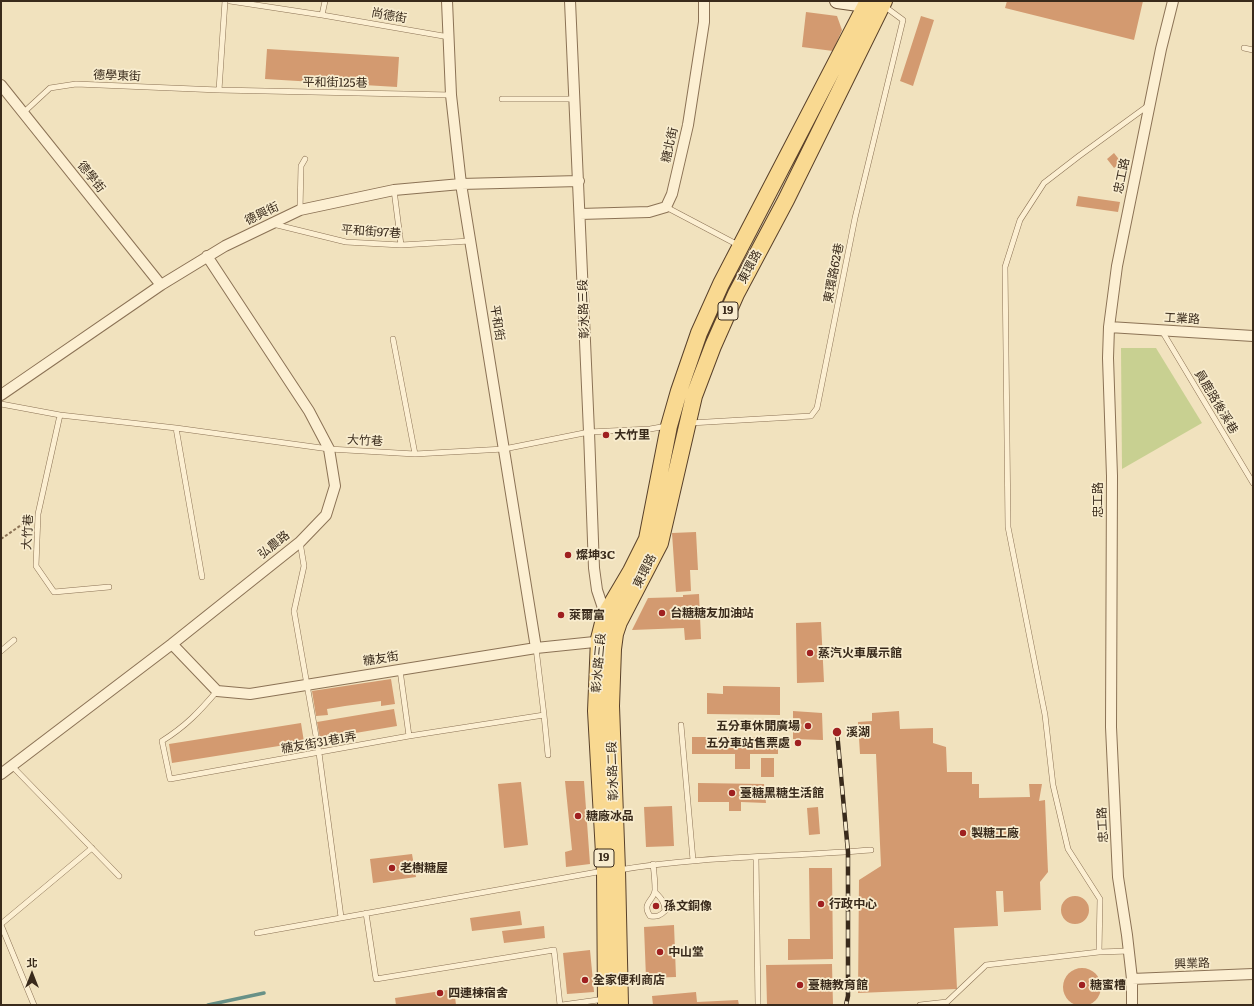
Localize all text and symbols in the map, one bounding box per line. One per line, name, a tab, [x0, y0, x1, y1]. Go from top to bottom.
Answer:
street label: 尚德街	[370, 6, 408, 26]
street label: 德學東街	[93, 68, 141, 84]
street label: 平和街125巷	[302, 75, 368, 91]
street label: 糖北街	[659, 126, 681, 164]
street label: 忠工路	[1111, 157, 1133, 195]
street label: 德學街	[74, 158, 108, 196]
street label: 德興街	[243, 200, 281, 228]
street label: 平和街97巷	[340, 223, 402, 241]
street label: 東環路62巷	[821, 242, 847, 304]
street label: 東環路	[735, 248, 765, 286]
street label: 彰水路三段	[576, 279, 592, 339]
road number: 19	[718, 302, 738, 320]
street label: 平和街	[487, 304, 507, 342]
street label: 工業路	[1164, 311, 1200, 327]
street label: 員鹿路後溪巷	[1191, 367, 1241, 437]
place label: 大竹里	[614, 428, 650, 442]
marker: 大竹里	[601, 430, 611, 440]
street label: 大竹巷	[347, 433, 383, 449]
street label: 忠工路	[1091, 482, 1105, 518]
street label: 大竹巷	[20, 514, 36, 550]
street label: 弘農路	[255, 528, 293, 562]
place label: 燦坤3C	[576, 548, 615, 562]
marker: 燦坤3C	[563, 550, 573, 560]
street label: 東環路	[630, 552, 660, 590]
place label: 台糖糖友加油站	[670, 606, 754, 620]
place label: 萊爾富	[569, 608, 605, 622]
marker: 台糖糖友加油站	[657, 608, 667, 618]
marker: 萊爾富	[556, 610, 566, 620]
street label: 彰水路三段	[589, 632, 609, 694]
place label: 蒸汽火車展示館	[818, 646, 902, 660]
marker: 蒸汽火車展示館	[805, 648, 815, 658]
street label: 糖友街	[362, 649, 400, 669]
place label: 五分車休閒廣場	[716, 719, 800, 733]
marker: 五分車休閒廣場	[803, 721, 813, 731]
place label: 溪湖	[846, 725, 870, 739]
marker: 溪湖	[831, 726, 843, 738]
street label: 糖友街31巷1弄	[280, 729, 358, 757]
place label: 五分車站售票處	[706, 736, 790, 750]
marker: 五分車站售票處	[793, 738, 803, 748]
street label: 彰水路二段	[605, 741, 621, 801]
place label: 臺糖黑糖生活館	[740, 786, 824, 800]
marker: 臺糖黑糖生活館	[727, 788, 737, 798]
street label: 忠工路	[1095, 807, 1111, 843]
place label: 糖廠冰品	[586, 809, 634, 823]
marker: 糖廠冰品	[573, 811, 583, 821]
place label: 製糖工廠	[971, 826, 1019, 840]
marker: 製糖工廠	[958, 828, 968, 838]
road number: 19	[594, 849, 614, 867]
place label: 老樹糖屋	[400, 861, 448, 875]
marker: 老樹糖屋	[387, 863, 397, 873]
place label: 行政中心	[829, 897, 877, 911]
place label: 孫文銅像	[664, 899, 712, 913]
marker: 行政中心	[816, 899, 826, 909]
marker: 孫文銅像	[651, 901, 661, 911]
place label: 中山堂	[668, 945, 704, 959]
marker: 中山堂	[655, 947, 665, 957]
north arrow	[12, 954, 52, 994]
text: 北	[27, 954, 38, 970]
street label: 興業路	[1174, 956, 1210, 972]
place label: 全家便利商店	[593, 973, 665, 987]
marker: 全家便利商店	[580, 975, 590, 985]
place label: 臺糖教育館	[808, 978, 868, 992]
place label: 糖蜜槽	[1090, 978, 1126, 992]
marker: 臺糖教育館	[795, 980, 805, 990]
marker: 糖蜜槽	[1077, 980, 1087, 990]
place label: 四連棟宿舍	[448, 986, 508, 1000]
marker: 四連棟宿舍	[435, 988, 445, 998]

